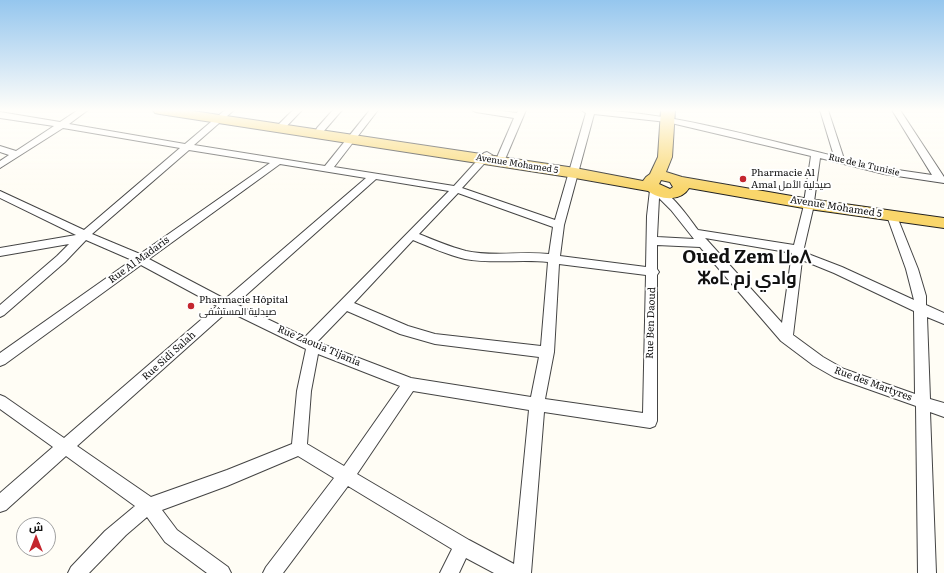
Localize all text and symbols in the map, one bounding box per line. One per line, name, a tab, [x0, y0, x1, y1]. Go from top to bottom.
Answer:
street label: Avenue Mohamed 5	[475, 152, 559, 176]
street label: Rue de la Tunisie	[827, 152, 901, 178]
place label: Pharmacie Al Amal صيدلية الأمل	[751, 167, 831, 190]
marker: Pharmacie Al Amal صيدلية الأمل	[738, 174, 748, 184]
street label: Avenue Mohamed 5	[789, 194, 883, 220]
street label: Rue Al Madaris	[106, 234, 172, 286]
district label: Oued Zem ⵡⴰⴷ ⵣⴰⵎ وادي زم	[682, 247, 812, 290]
street label: Rue Ben Daoud	[644, 287, 658, 359]
place label: Pharmacie Hôpital صيدلية المستشفى	[199, 294, 288, 318]
marker: Pharmacie Hôpital صيدلية المستشفى	[186, 301, 196, 311]
street label: Rue Zaouia Tijania	[276, 323, 362, 369]
street label: Rue Sidi Salah	[140, 329, 198, 383]
street label: Rue des Martyres	[833, 364, 913, 404]
north arrow	[16, 517, 56, 557]
text: ش	[29, 518, 43, 534]

